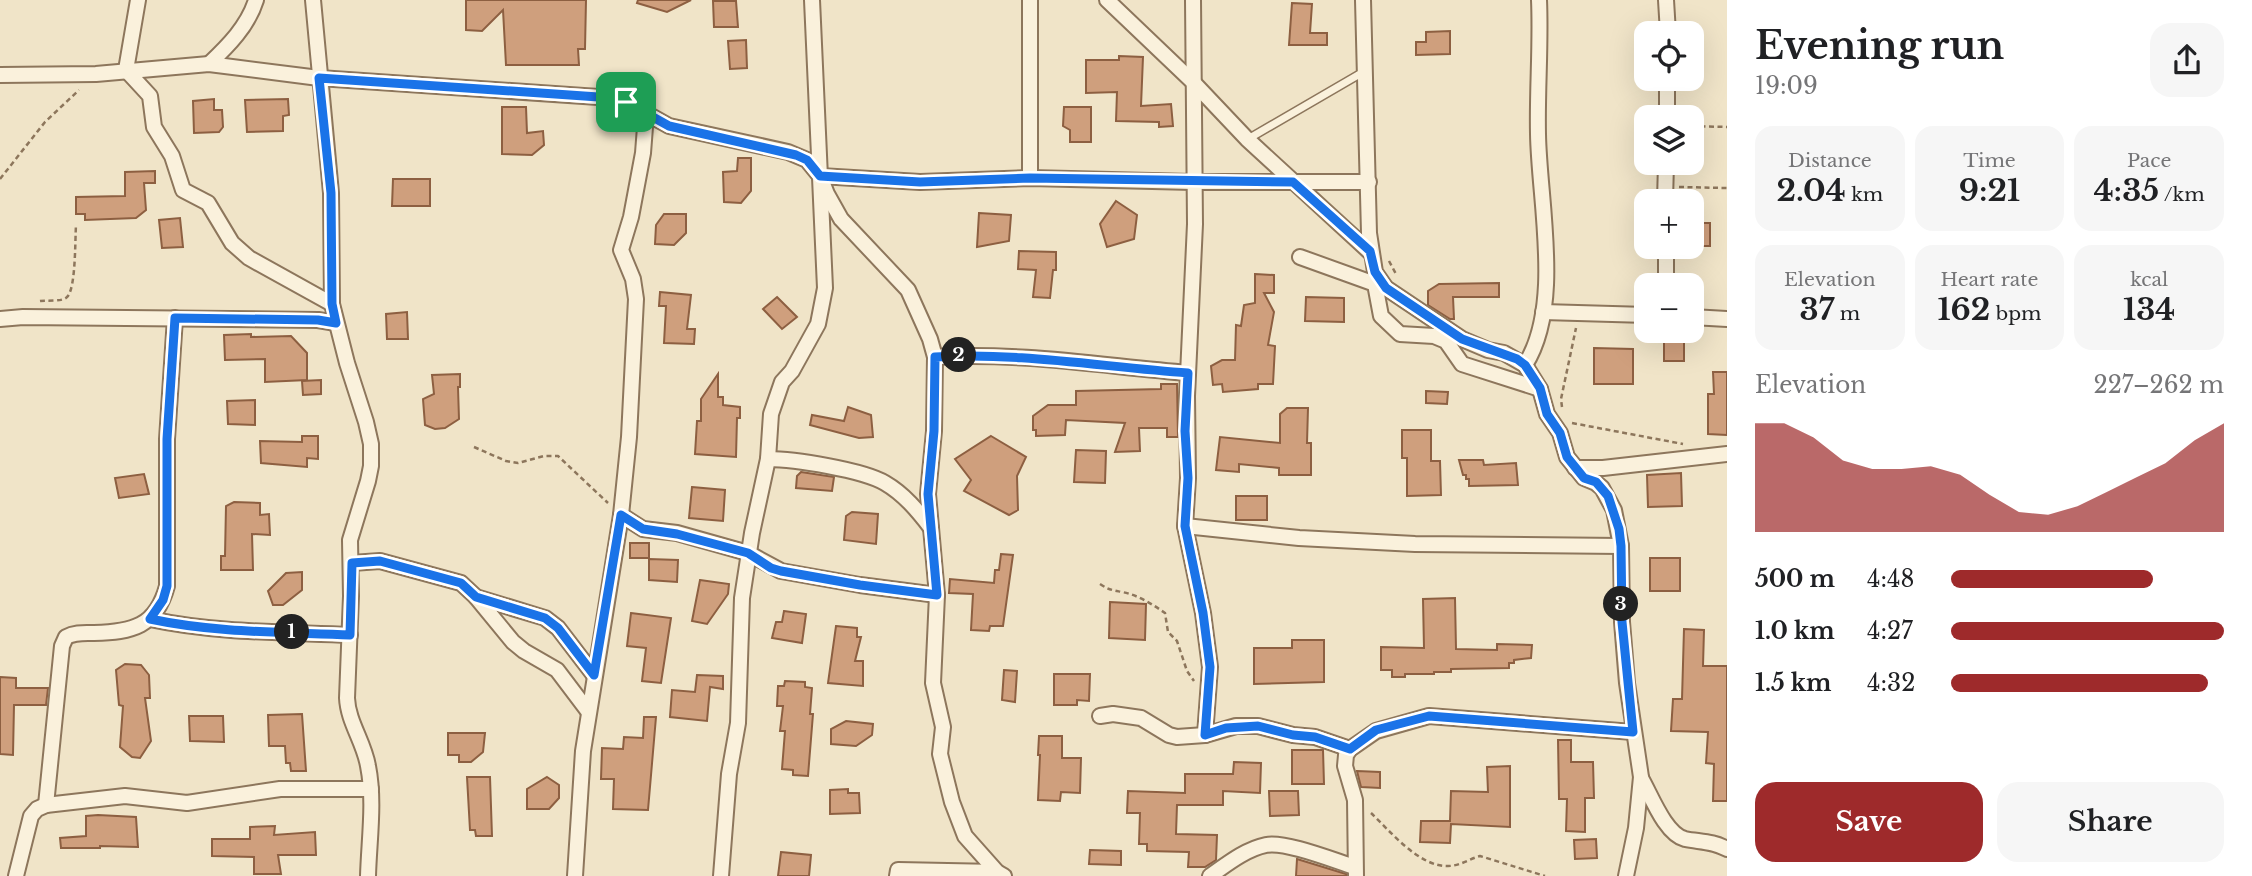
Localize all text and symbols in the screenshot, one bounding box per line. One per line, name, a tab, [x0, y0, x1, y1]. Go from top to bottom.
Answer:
map controls	[1634, 21, 1704, 343]
button: locate	[1634, 21, 1704, 91]
text: Evening run	[1755, 22, 2004, 69]
button: share	[2150, 23, 2224, 97]
pin	[596, 72, 656, 132]
text: 19:09	[1755, 72, 1818, 100]
icon: arrive	[607, 83, 645, 121]
button: layers	[1634, 105, 1704, 175]
text: Distance	[1788, 149, 1872, 172]
text: Time	[1963, 149, 2016, 172]
text: Pace	[2127, 149, 2171, 172]
text: 2.04	[1776, 172, 1846, 209]
text: 9:21	[1959, 172, 2020, 209]
text: 4:35	[2094, 172, 2159, 209]
text: km	[1846, 183, 1883, 206]
text: /km	[2159, 183, 2205, 206]
button: +	[1634, 189, 1704, 259]
text: Elevation	[1784, 268, 1876, 291]
text: Heart rate	[1941, 268, 2038, 291]
text: kcal	[2130, 268, 2168, 291]
button: −	[1634, 273, 1704, 343]
text: 37	[1800, 291, 1834, 328]
text: 162	[1937, 291, 1990, 328]
text: 134	[2123, 291, 2175, 328]
text: m	[1834, 302, 1860, 325]
text: bpm	[1990, 302, 2042, 325]
pin: 2	[942, 338, 976, 372]
text: 2	[952, 343, 965, 366]
text: Elevation	[1755, 371, 1866, 399]
text: 227–262 m	[2093, 371, 2224, 399]
text: 500 m	[1755, 565, 1835, 593]
text: 4:48	[1867, 565, 1914, 593]
pin: 3	[1604, 586, 1638, 622]
text: 3	[1614, 592, 1627, 615]
pin: 1	[274, 614, 310, 650]
text: 1.0 km	[1755, 617, 1835, 645]
text: 4:27	[1867, 617, 1913, 645]
text: 1	[287, 620, 296, 643]
text: 1.5 km	[1755, 669, 1832, 697]
text: 4:32	[1867, 669, 1915, 697]
button: Save	[1755, 782, 1983, 862]
button: Share	[1997, 782, 2224, 862]

